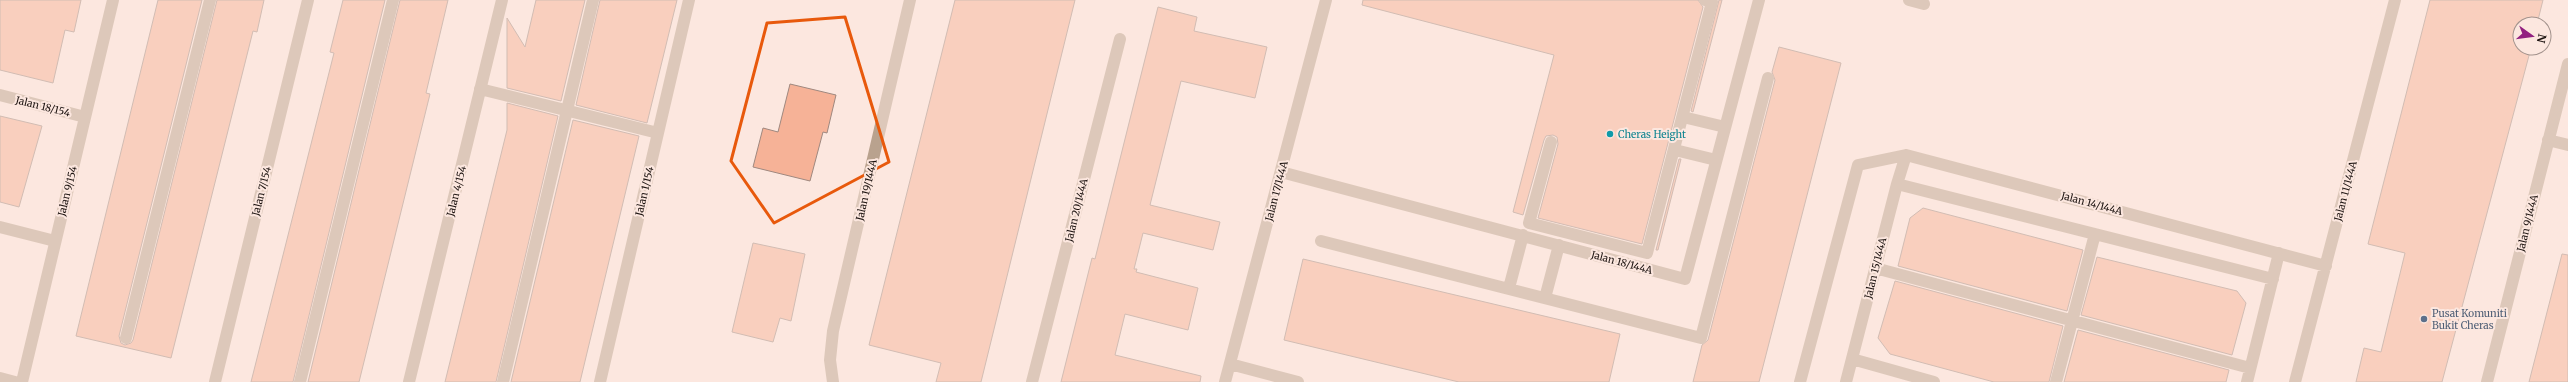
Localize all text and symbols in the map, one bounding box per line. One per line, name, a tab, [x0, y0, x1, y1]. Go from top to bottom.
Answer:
north arrow	[2512, 16, 2552, 56]
text: N	[2534, 33, 2550, 45]
street label: Jalan 18/154	[13, 93, 72, 120]
place label: Cheras Height	[1618, 128, 1686, 141]
marker: Cheras Height	[1605, 129, 1615, 139]
street label: Jalan 19/144A	[853, 157, 880, 223]
street label: Jalan 17/144A	[1262, 159, 1291, 224]
street label: Jalan 11/144A	[2331, 159, 2360, 224]
street label: Jalan 4/154	[444, 164, 469, 219]
street label: Jalan 9/154	[55, 165, 80, 219]
street label: Jalan 7/154	[249, 165, 274, 218]
street label: Jalan 1/154	[632, 165, 656, 218]
street label: Jalan 20/144A	[1062, 176, 1091, 244]
street label: Jalan 14/144A	[2059, 189, 2125, 218]
street label: Jalan 9/144A	[2514, 192, 2541, 254]
street label: Jalan 15/144A	[1861, 235, 1890, 301]
street label: Jalan 18/144A	[1589, 248, 1655, 277]
place label: Pusat Komuniti Bukit Cheras	[2432, 307, 2507, 332]
marker: Pusat Komuniti Bukit Cheras	[2419, 314, 2429, 324]

